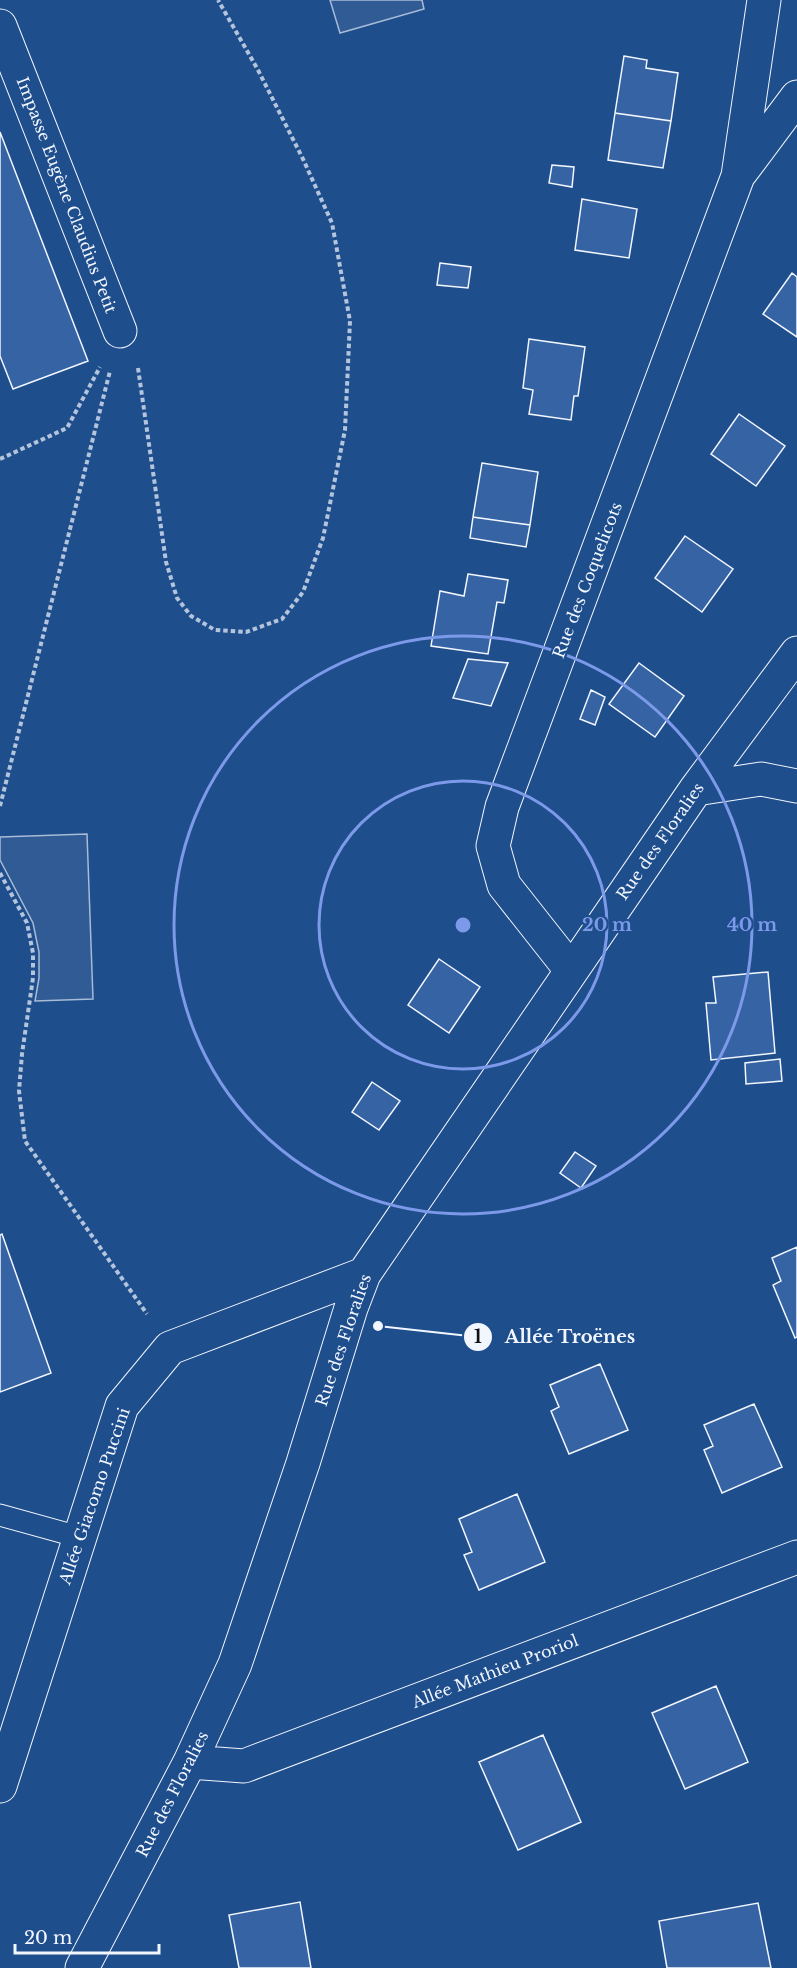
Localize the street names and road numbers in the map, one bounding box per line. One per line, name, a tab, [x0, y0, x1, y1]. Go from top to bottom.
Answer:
street label: Impasse Eugène Claudius Petit	[13, 74, 121, 316]
street label: Rue des Coquelicots	[548, 499, 626, 661]
street label: Rue des Floralies	[612, 778, 708, 904]
street label: Rue des Floralies	[311, 1271, 375, 1409]
street label: Allée Giacomo Puccini	[54, 1404, 134, 1588]
street label: Allée Mathieu Proriol	[408, 1630, 581, 1712]
street label: Rue des Floralies	[132, 1728, 212, 1860]

